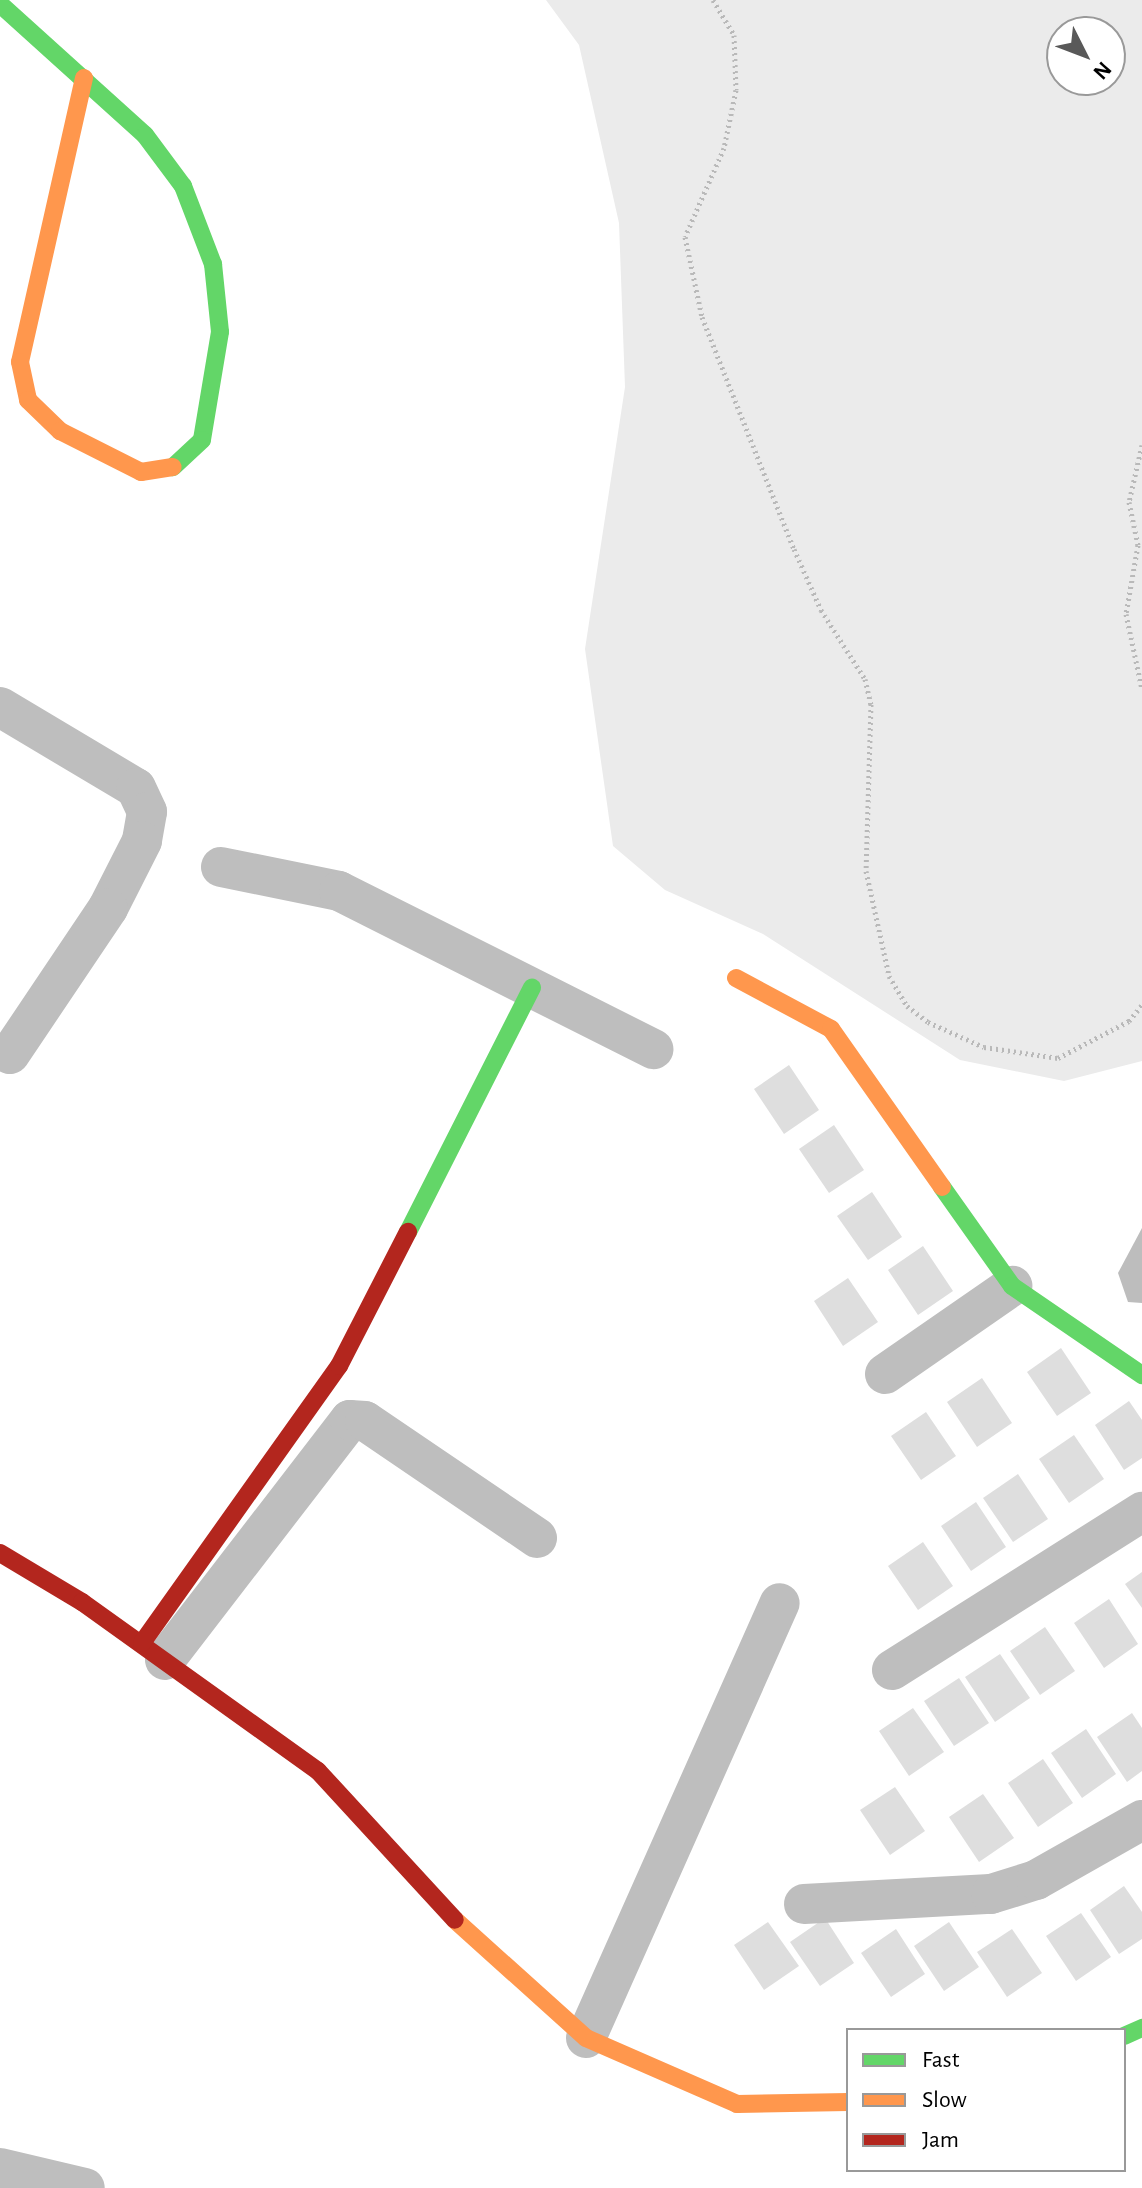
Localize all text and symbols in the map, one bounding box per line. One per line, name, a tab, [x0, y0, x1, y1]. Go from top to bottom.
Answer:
north arrow	[1046, 16, 1126, 96]
text: N	[1089, 58, 1116, 84]
legend	[846, 2028, 1126, 2172]
text: Fast	[922, 2048, 959, 2072]
text: Slow	[922, 2088, 967, 2112]
text: Jam	[922, 2128, 959, 2152]

